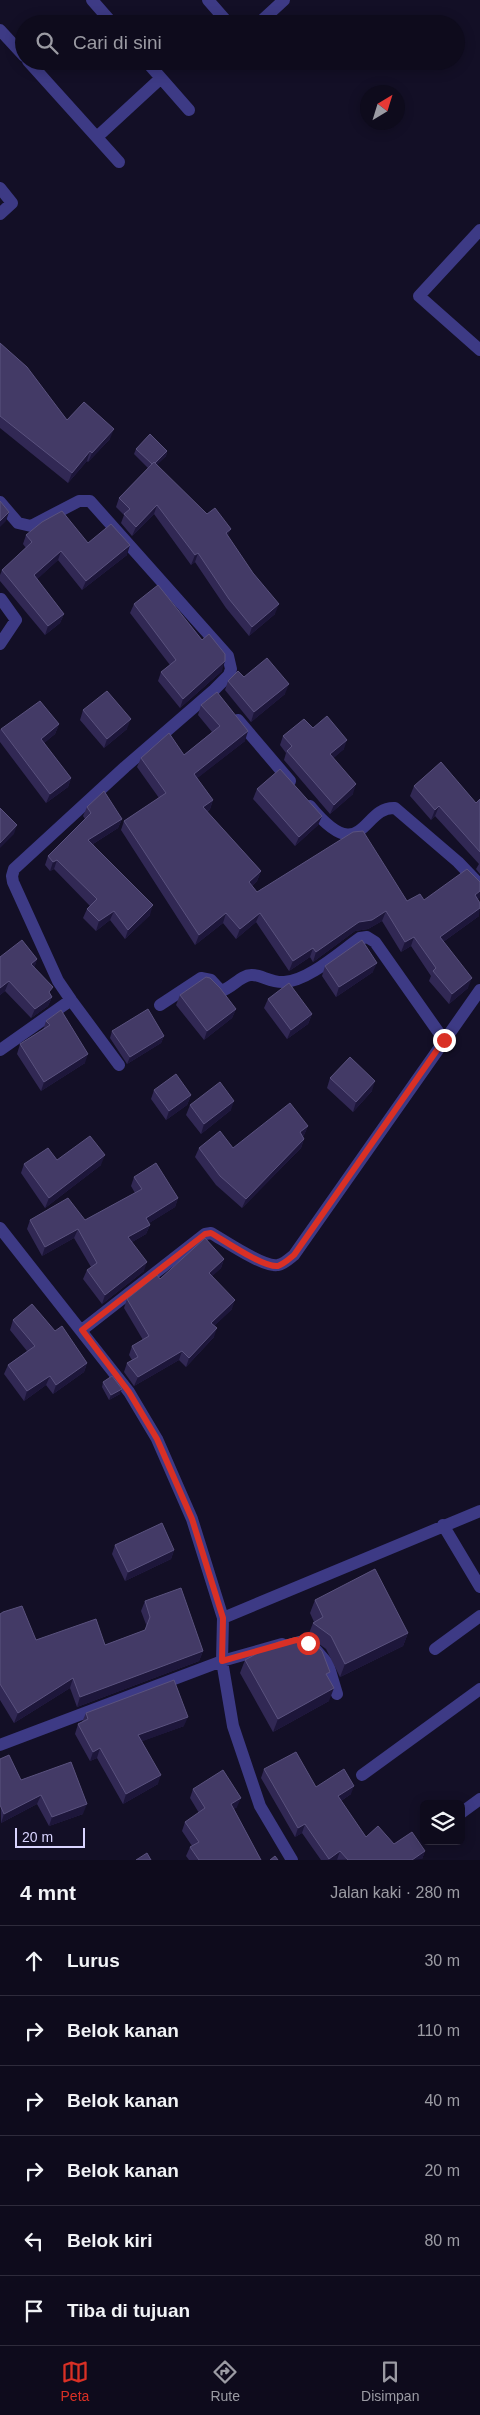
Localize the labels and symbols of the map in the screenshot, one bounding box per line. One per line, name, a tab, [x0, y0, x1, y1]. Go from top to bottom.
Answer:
north arrow	[360, 85, 405, 130]
route end	[433, 1029, 456, 1052]
route start	[297, 1632, 320, 1655]
scale bar	[15, 1825, 85, 1848]

